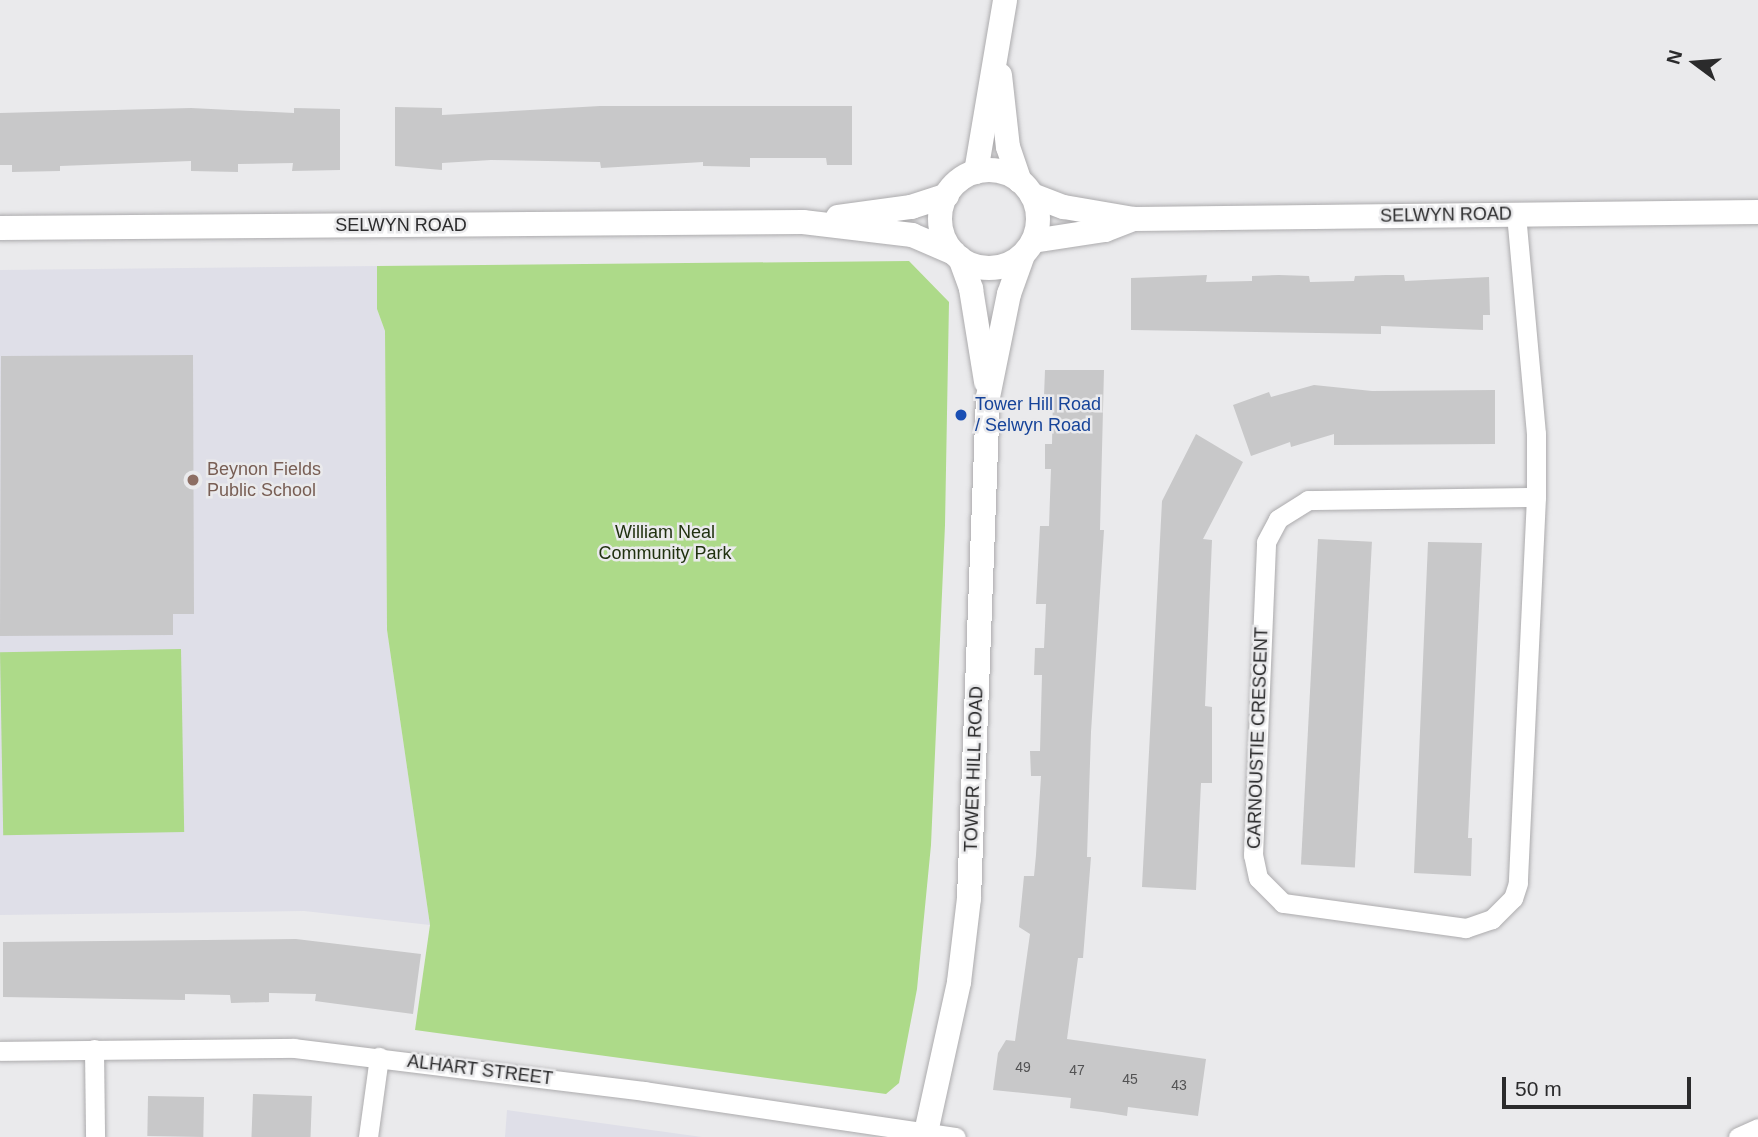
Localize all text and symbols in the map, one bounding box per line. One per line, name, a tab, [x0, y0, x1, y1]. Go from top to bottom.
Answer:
north arrow	[1660, 28, 1730, 98]
text: N	[1662, 48, 1686, 67]
street label: SELWYN ROAD	[1380, 203, 1512, 227]
street label: SELWYN ROAD	[335, 214, 467, 236]
place label: Tower Hill Road / Selwyn Road	[975, 394, 1101, 436]
marker: Tower Hill Road / Selwyn Road	[953, 407, 969, 423]
place label: Beynon Fields Public School	[207, 459, 321, 502]
marker: Beynon Fields Public School	[185, 472, 201, 488]
park label: William Neal Community Park	[598, 522, 732, 564]
street label: CARNOUSTIE CRESCENT	[1243, 627, 1273, 849]
street label: TOWER HILL ROAD	[960, 685, 988, 853]
street label: ALHART STREET	[406, 1050, 554, 1090]
house number: 49	[1015, 1059, 1031, 1075]
house number: 47	[1069, 1062, 1085, 1078]
scale bar	[1506, 1064, 1695, 1108]
house number: 45	[1122, 1071, 1138, 1087]
house number: 43	[1171, 1077, 1187, 1093]
text: 50 m	[1515, 1077, 1562, 1100]

